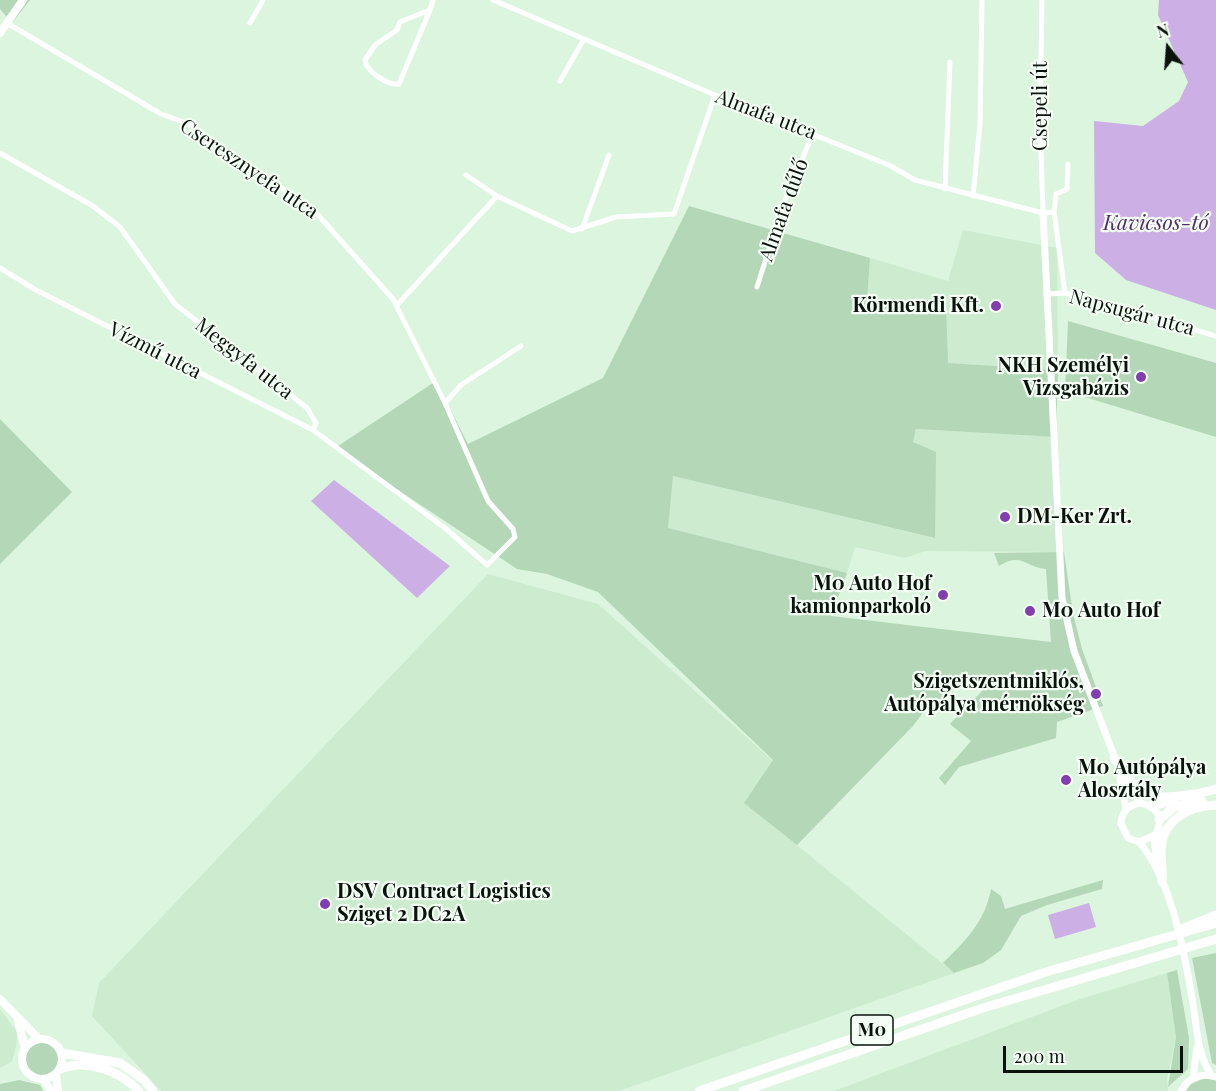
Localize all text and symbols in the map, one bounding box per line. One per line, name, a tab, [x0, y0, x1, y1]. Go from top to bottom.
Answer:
north arrow	[1138, 18, 1198, 78]
text: N	[1154, 19, 1171, 42]
street label: Csepeli út	[1029, 61, 1053, 151]
street label: Almafa utca	[712, 85, 820, 145]
street label: Cseresznyefa utca	[175, 114, 323, 224]
street label: Almafa dűlő	[754, 155, 814, 265]
water label: Kavicsos-tó	[1103, 210, 1209, 236]
street label: Napsugár utca	[1067, 285, 1197, 341]
place label: Körmendi Kft.	[852, 294, 984, 318]
marker: Körmendi Kft.	[989, 299, 1003, 313]
street label: Meggyfa utca	[190, 313, 298, 405]
street label: Vízmű utca	[105, 317, 205, 385]
place label: NKH Személyi Vizsgabázis	[998, 354, 1129, 401]
marker: NKH Személyi Vizsgabázis	[1134, 370, 1148, 384]
place label: DM-Ker Zrt.	[1017, 505, 1132, 529]
marker: DM-Ker Zrt.	[998, 510, 1012, 524]
place label: M0 Auto Hof kamionparkoló	[790, 572, 931, 619]
marker: M0 Auto Hof kamionparkoló	[936, 588, 950, 602]
place label: M0 Auto Hof	[1042, 599, 1160, 623]
marker: M0 Auto Hof	[1023, 604, 1037, 618]
place label: Szigetszentmiklós, Autópálya mérnökség	[884, 670, 1084, 717]
marker: Szigetszentmiklós, Autópálya mérnökség	[1089, 687, 1103, 701]
place label: M0 Autópálya Alosztály	[1078, 756, 1206, 803]
marker: M0 Autópálya Alosztály	[1059, 773, 1073, 787]
place label: DSV Contract Logistics Sziget 2 DC2A	[337, 880, 551, 927]
marker: DSV Contract Logistics Sziget 2 DC2A	[318, 897, 332, 911]
road number: M0	[851, 1015, 893, 1045]
scale bar	[1006, 1034, 1186, 1072]
text: 200 m	[1014, 1044, 1065, 1068]

